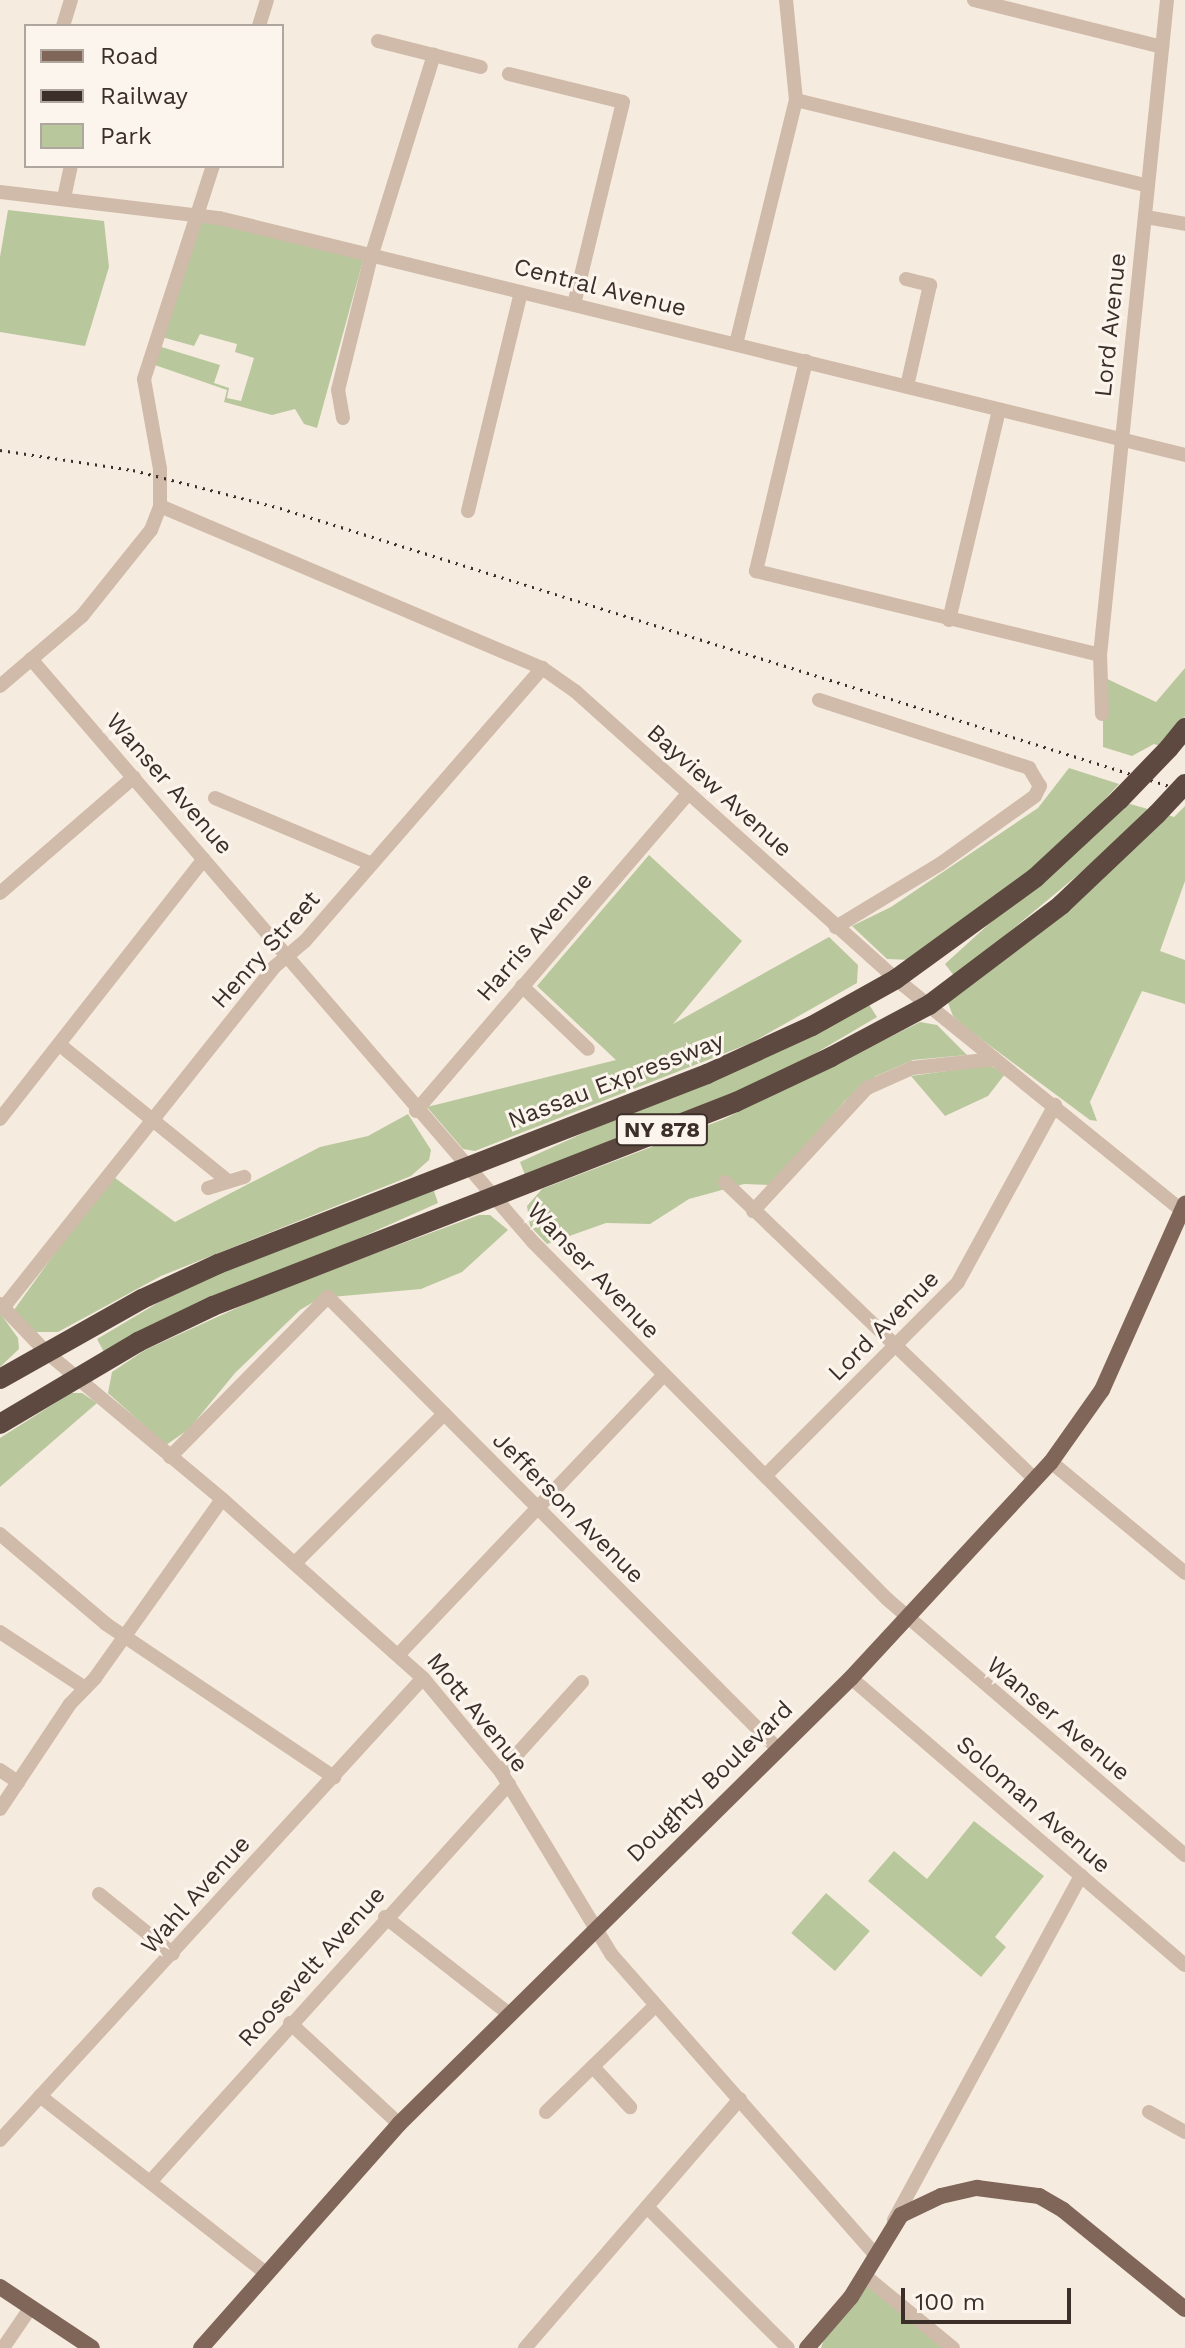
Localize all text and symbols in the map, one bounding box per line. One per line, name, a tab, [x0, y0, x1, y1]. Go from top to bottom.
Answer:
legend	[24, 24, 284, 168]
text: Road	[100, 42, 159, 70]
text: Railway	[100, 82, 188, 110]
text: Park	[100, 122, 152, 150]
street label: Lord Avenue	[1089, 251, 1133, 399]
street label: Central Avenue	[510, 252, 690, 324]
street label: Wanser Avenue	[99, 707, 239, 861]
street label: Bayview Avenue	[640, 718, 798, 864]
street label: Harris Avenue	[471, 866, 599, 1008]
street label: Henry Street	[206, 885, 326, 1015]
street label: Nassau Expressway	[504, 1027, 728, 1135]
road number: NY 878	[614, 1112, 710, 1148]
street label: Wanser Avenue	[520, 1196, 666, 1346]
street label: Lord Avenue	[822, 1264, 946, 1388]
street label: Jefferson Avenue	[486, 1426, 650, 1590]
street label: Mott Avenue	[420, 1647, 534, 1779]
street label: Wanser Avenue	[980, 1650, 1136, 1788]
street label: Doughty Boulevard	[621, 1695, 799, 1869]
street label: Soloman Avenue	[950, 1730, 1116, 1880]
street label: Wahl Avenue	[135, 1829, 257, 1961]
street label: Roosevelt Avenue	[232, 1881, 392, 2053]
scale bar	[905, 2272, 1075, 2322]
text: 100 m	[915, 2288, 985, 2316]

